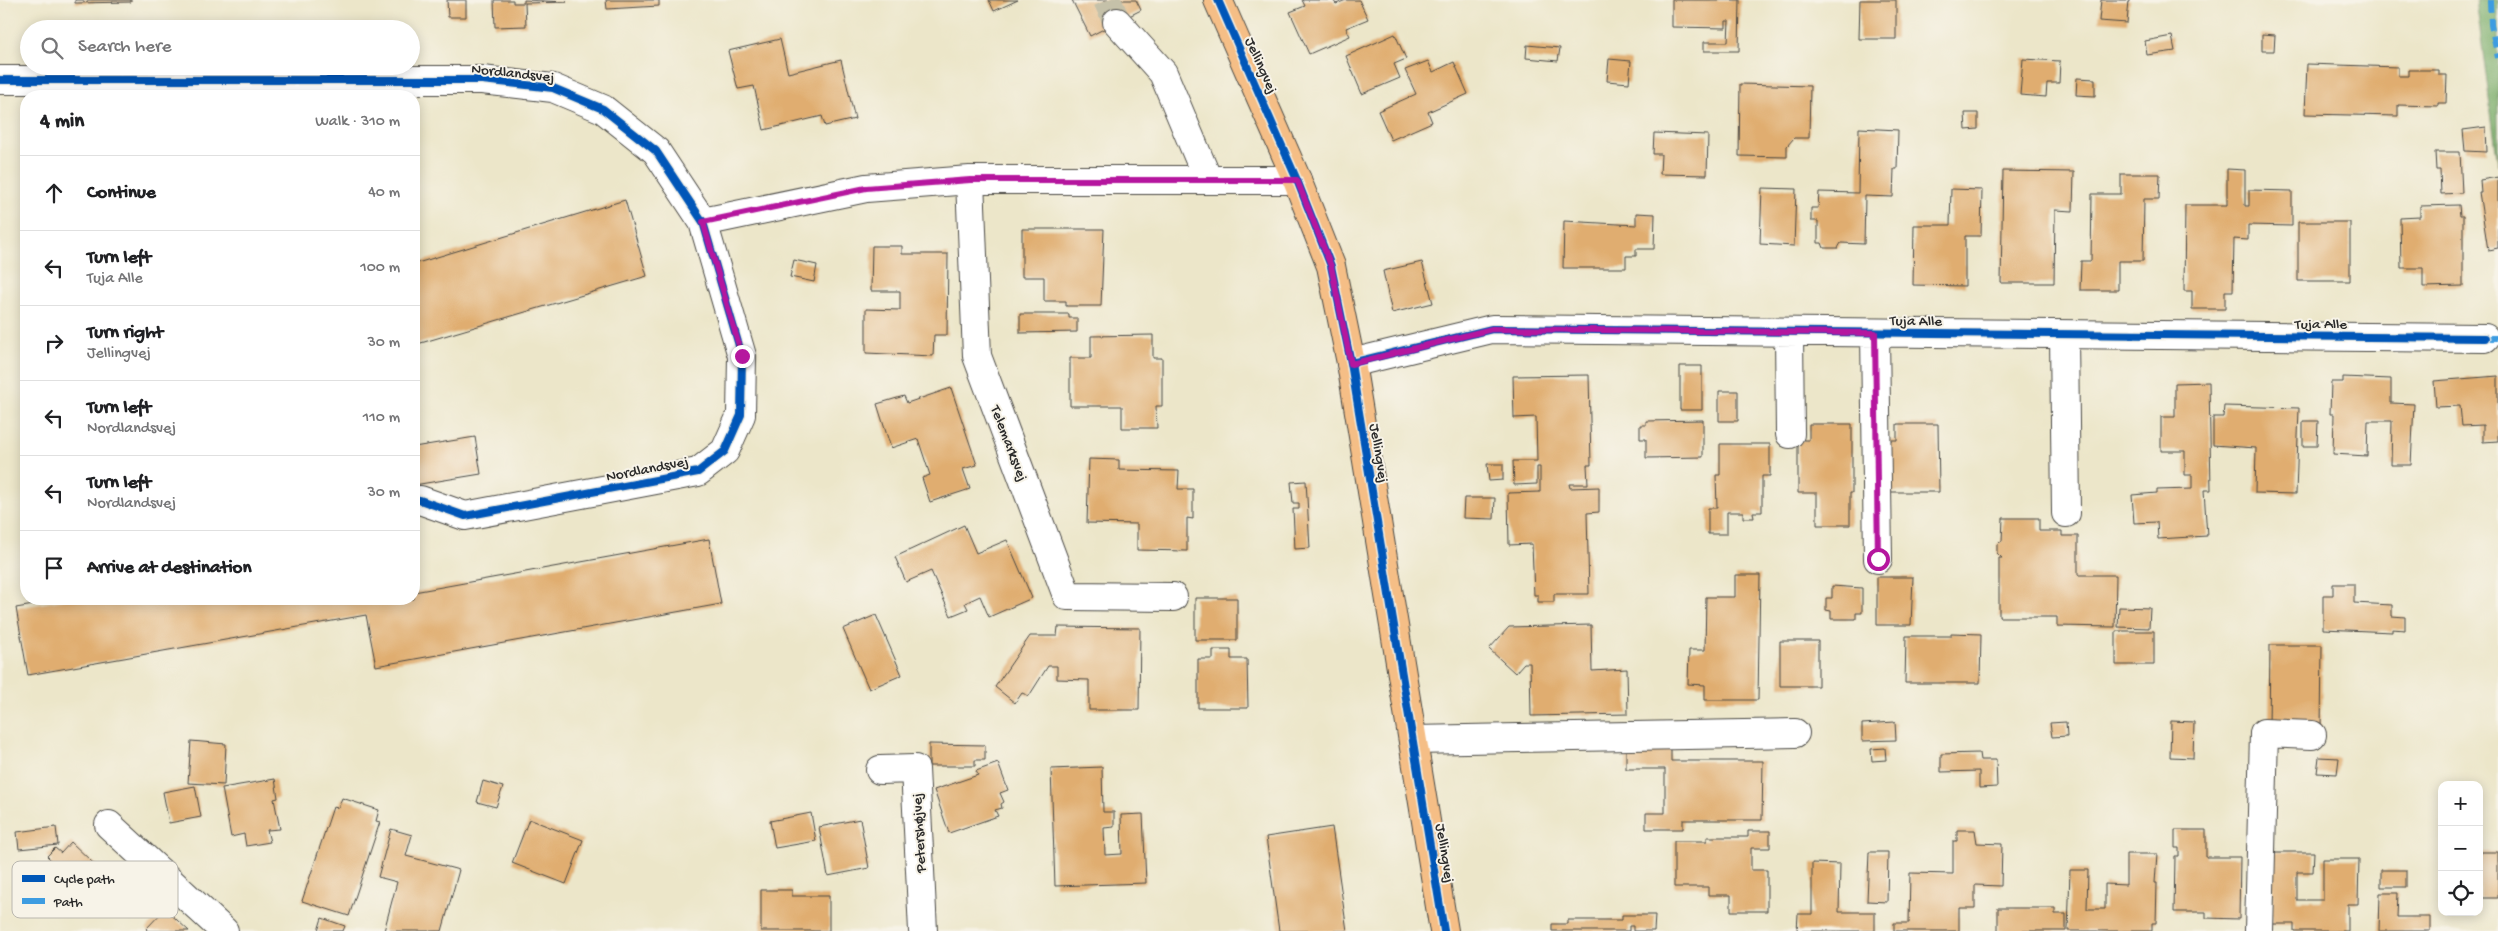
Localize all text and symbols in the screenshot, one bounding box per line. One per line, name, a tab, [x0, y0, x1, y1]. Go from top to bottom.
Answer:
search box	[20, 20, 420, 75]
icon: search	[38, 34, 66, 62]
street label: Jellingvej	[1240, 35, 1281, 97]
text: Search here	[78, 36, 172, 59]
street label: Nordlandsvej	[470, 61, 555, 87]
text: 4 min	[40, 110, 84, 135]
text: Walk · 310 m	[315, 113, 400, 132]
icon: ahead	[40, 179, 68, 207]
text: Continue	[87, 182, 156, 205]
text: 40 m	[368, 184, 400, 203]
text: Turn left	[87, 247, 151, 270]
icon: left	[40, 254, 68, 282]
text: 100 m	[360, 259, 400, 278]
text: Tuja Alle	[87, 270, 143, 289]
street label: Tuja Alle	[1889, 313, 1942, 331]
street label: Tuja Alle	[2294, 316, 2347, 334]
text: Turn right	[87, 322, 163, 345]
icon: right	[40, 329, 68, 357]
text: 30 m	[367, 334, 400, 353]
text: Jellingvej	[87, 345, 151, 364]
route end	[731, 345, 754, 368]
text: Turn left	[87, 397, 151, 420]
street label: Telemarksvej	[985, 402, 1031, 484]
icon: left	[40, 404, 68, 432]
text: 110 m	[363, 409, 400, 428]
text: Nordlandsvej	[87, 420, 176, 439]
street label: Jellingvej	[1364, 422, 1392, 484]
street label: Nordlandsvej	[605, 453, 690, 487]
text: Turn left	[87, 472, 151, 495]
icon: left	[40, 479, 68, 507]
text: 30 m	[367, 484, 400, 503]
text: Nordlandsvej	[87, 495, 176, 514]
route start	[1867, 548, 1890, 571]
icon: arrive	[40, 554, 68, 582]
text: Arrive at destination	[87, 557, 251, 580]
map controls	[2438, 781, 2483, 916]
button: +	[2438, 781, 2483, 826]
street label: Petershøjvej	[909, 793, 931, 874]
street label: Jellingvej	[1430, 822, 1458, 884]
button: −	[2438, 826, 2483, 871]
legend	[12, 861, 178, 918]
button: locate	[2438, 871, 2483, 916]
text: Cycle path	[54, 872, 115, 889]
text: Path	[53, 895, 83, 912]

